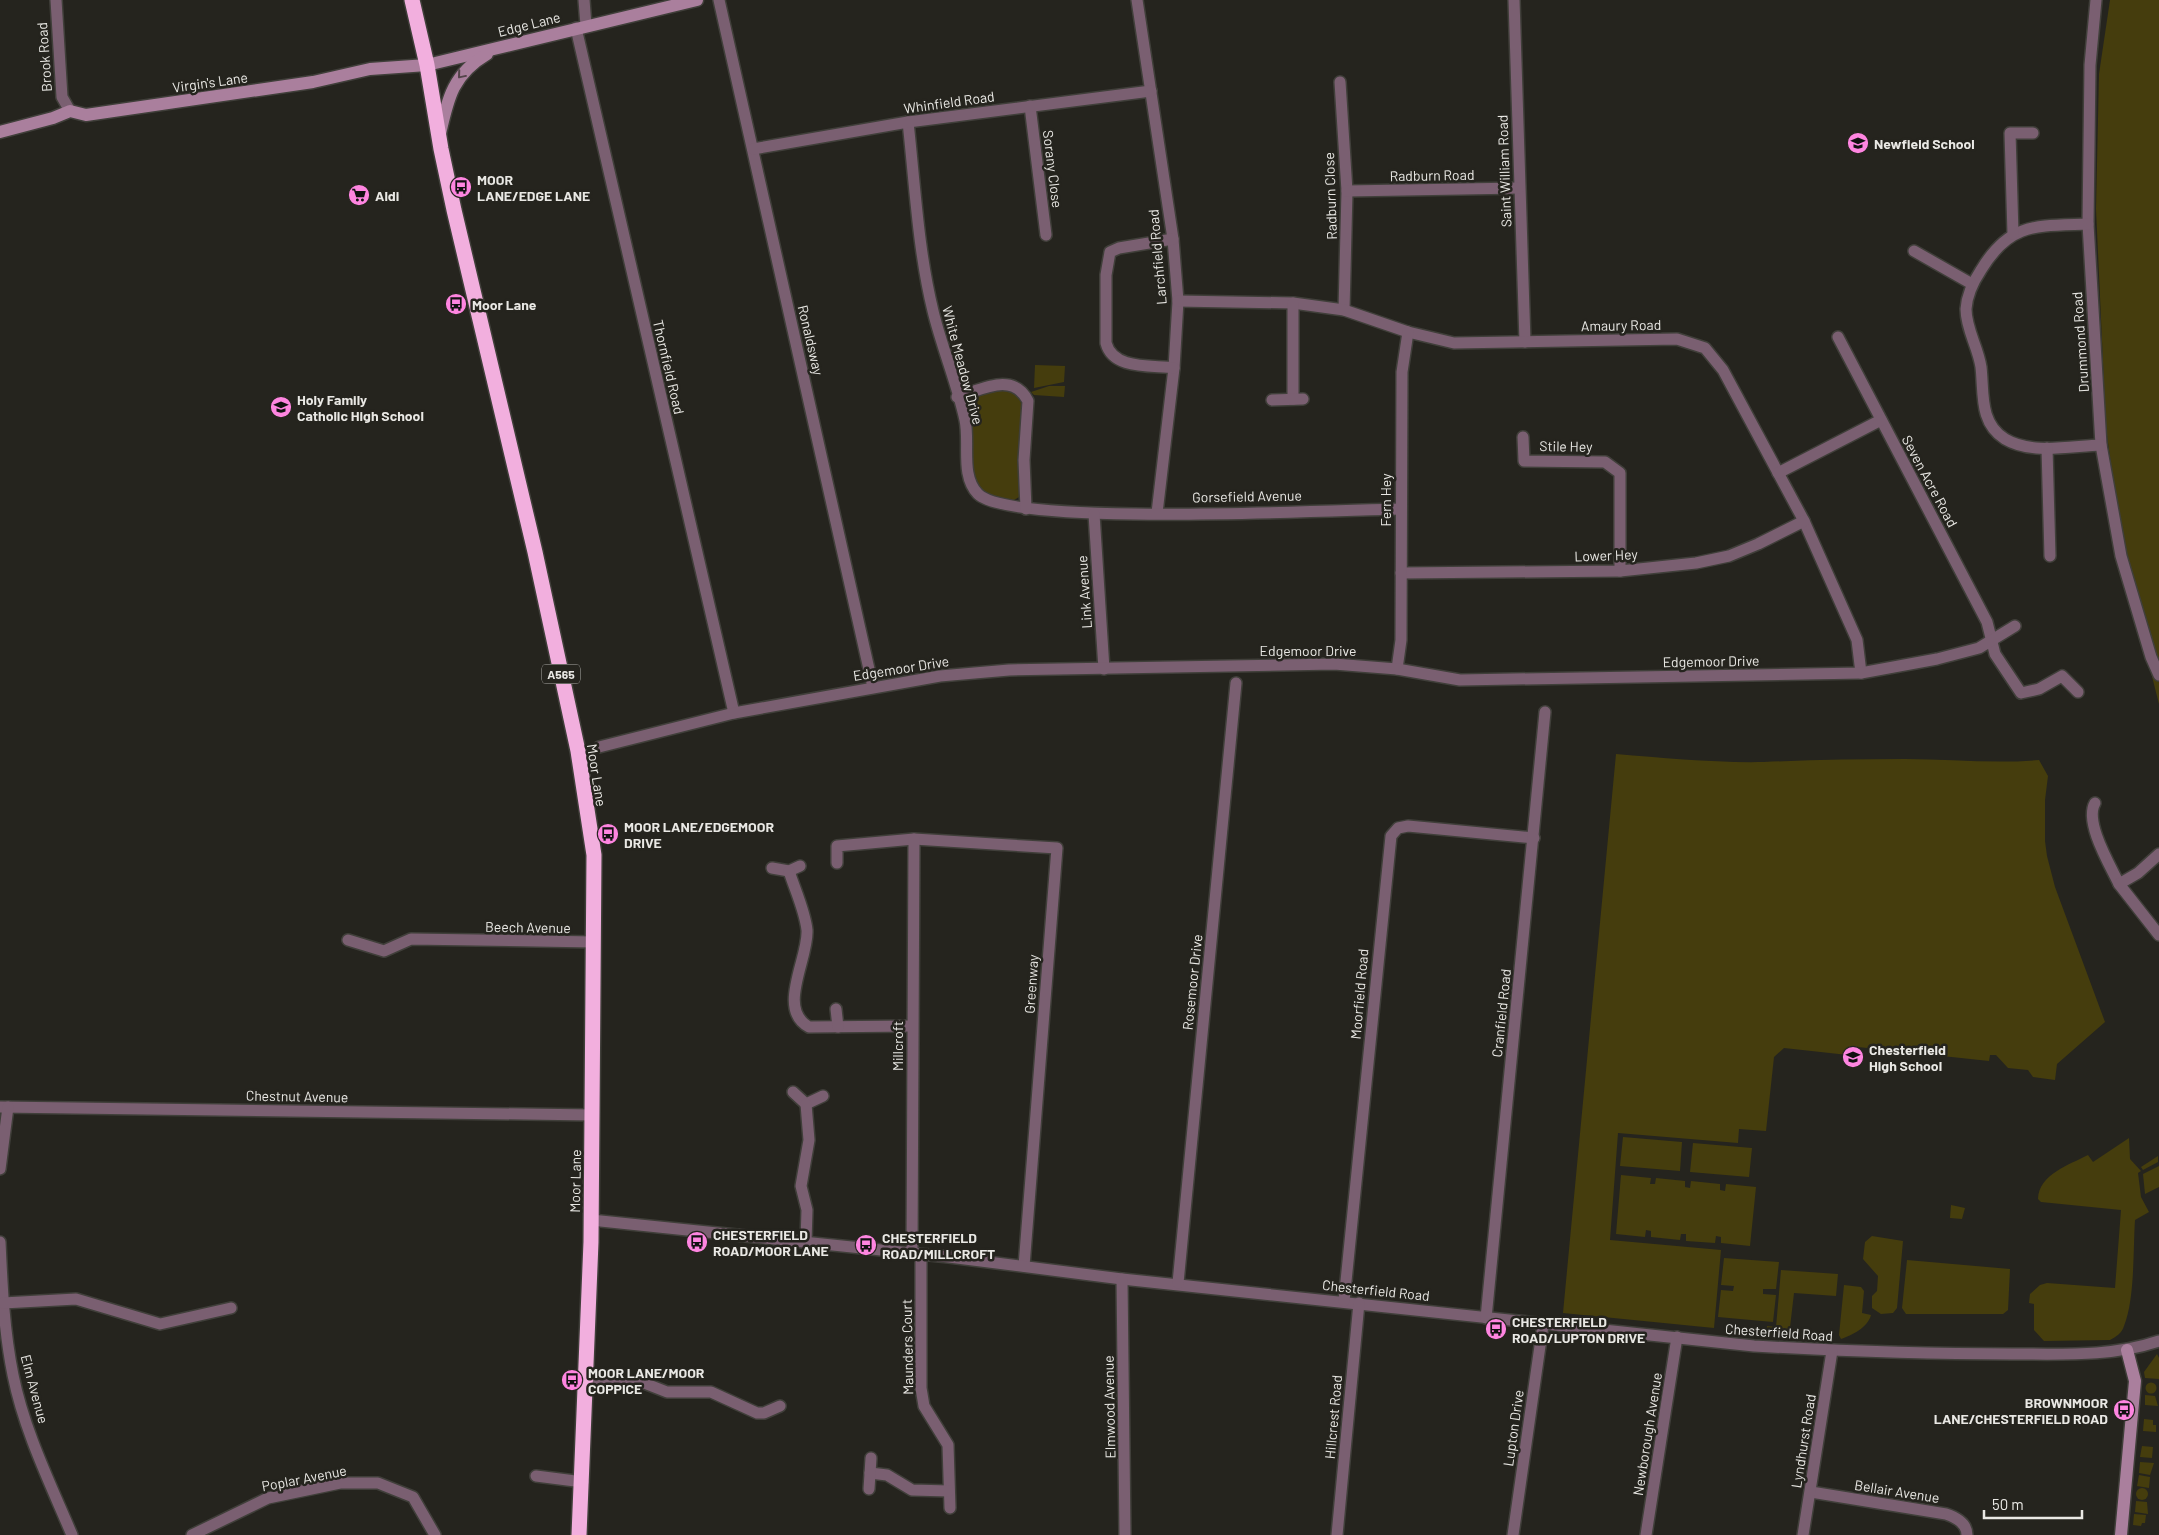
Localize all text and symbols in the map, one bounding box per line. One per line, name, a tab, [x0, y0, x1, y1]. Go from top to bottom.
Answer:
street label: Edge Lane	[496, 8, 562, 40]
street label: Brook Road	[33, 22, 55, 92]
street label: Virgin's Lane	[171, 68, 249, 96]
one-way arrow	[458, 70, 467, 79]
street label: Whinfield Road	[902, 87, 996, 117]
street label: Saint William Road	[1494, 114, 1514, 228]
street label: Sorany Close	[1040, 129, 1066, 209]
school or university icon: Newfield School	[1846, 131, 1870, 155]
place label: Newfield School	[1874, 135, 1975, 152]
street label: Radburn Close	[1320, 152, 1340, 240]
street label: Radburn Road	[1389, 166, 1475, 184]
place label: MOOR LANE/EDGE LANE	[477, 171, 590, 204]
bus stop icon: MOOR LANE/EDGE LANE	[449, 175, 473, 199]
supermarket icon: Aldi	[347, 183, 371, 207]
place label: Aldi	[375, 187, 399, 204]
street label: Larchfield Road	[1144, 209, 1170, 305]
street label: Drummond Road	[2068, 291, 2092, 393]
bus stop icon: Moor Lane	[444, 292, 468, 316]
place label: Moor Lane	[472, 296, 537, 313]
street label: Ronaldsway	[795, 303, 827, 377]
street label: White Meadow Drive	[939, 304, 987, 426]
street label: Amaury Road	[1581, 316, 1661, 334]
street label: Thornfield Road	[650, 318, 688, 416]
place label: Holy Family Catholic High School	[297, 391, 424, 424]
school or university icon: Holy Family Catholic High School	[269, 395, 293, 419]
street label: Seven Acre Road	[1899, 432, 1961, 530]
street label: Stile Hey	[1539, 437, 1593, 455]
street label: Fern Hey	[1377, 473, 1394, 527]
street label: Gorsefield Avenue	[1192, 487, 1302, 505]
street label: Lower Hey	[1574, 545, 1639, 565]
street label: Link Avenue	[1073, 555, 1095, 629]
street label: Edgemoor Drive	[1260, 642, 1356, 659]
street label: Edgemoor Drive	[852, 652, 950, 684]
street label: Edgemoor Drive	[1662, 652, 1760, 670]
road number: A565	[542, 664, 580, 684]
street label: Moor Lane	[584, 742, 610, 808]
place label: MOOR LANE/EDGEMOOR DRIVE	[624, 818, 774, 851]
bus stop icon: MOOR LANE/EDGEMOOR DRIVE	[596, 822, 620, 846]
street label: Beech Avenue	[485, 918, 571, 936]
street label: Rosemoor Drive	[1179, 933, 1205, 1031]
street label: Moorfield Road	[1347, 948, 1371, 1040]
street label: Greenway	[1020, 953, 1042, 1014]
street label: Cranfield Road	[1488, 968, 1514, 1058]
street label: Millcroft	[889, 1021, 906, 1071]
place label: Chesterfield High School	[1869, 1041, 1946, 1074]
school or university icon: Chesterfield High School	[1841, 1045, 1865, 1069]
street label: Chestnut Avenue	[246, 1087, 348, 1105]
street label: Moor Lane	[566, 1149, 584, 1213]
place label: CHESTERFIELD ROAD/MOOR LANE	[713, 1226, 829, 1259]
place label: CHESTERFIELD ROAD/MILLCROFT	[882, 1229, 995, 1262]
bus stop icon: CHESTERFIELD ROAD/MOOR LANE	[685, 1230, 709, 1254]
bus stop icon: CHESTERFIELD ROAD/MILLCROFT	[854, 1233, 878, 1257]
street label: Chesterfield Road	[1321, 1276, 1431, 1304]
street label: Maunders Court	[898, 1299, 916, 1395]
place label: CHESTERFIELD ROAD/LUPTON DRIVE	[1512, 1313, 1645, 1346]
bus stop icon: CHESTERFIELD ROAD/LUPTON DRIVE	[1484, 1317, 1508, 1341]
street label: Chesterfield Road	[1724, 1320, 1834, 1344]
street label: Elm Avenue	[18, 1353, 52, 1425]
street label: Elmwood Avenue	[1100, 1355, 1118, 1459]
place label: MOOR LANE/MOOR COPPICE	[588, 1364, 705, 1397]
bus stop icon: MOOR LANE/MOOR COPPICE	[560, 1368, 584, 1392]
street label: Newborough Avenue	[1629, 1371, 1665, 1497]
street label: Hillcrest Road	[1321, 1374, 1345, 1460]
street label: Lupton Drive	[1499, 1389, 1527, 1467]
street label: Lyndhurst Road	[1787, 1393, 1819, 1489]
place label: BROWNMOOR LANE/CHESTERFIELD ROAD	[1934, 1394, 2108, 1427]
bus stop icon: BROWNMOOR LANE/CHESTERFIELD ROAD	[2112, 1398, 2136, 1422]
street label: Poplar Avenue	[260, 1461, 348, 1495]
street label: Bellair Avenue	[1853, 1476, 1941, 1506]
scale bar	[1984, 1488, 2082, 1520]
text: 50 m	[1992, 1495, 2024, 1513]

